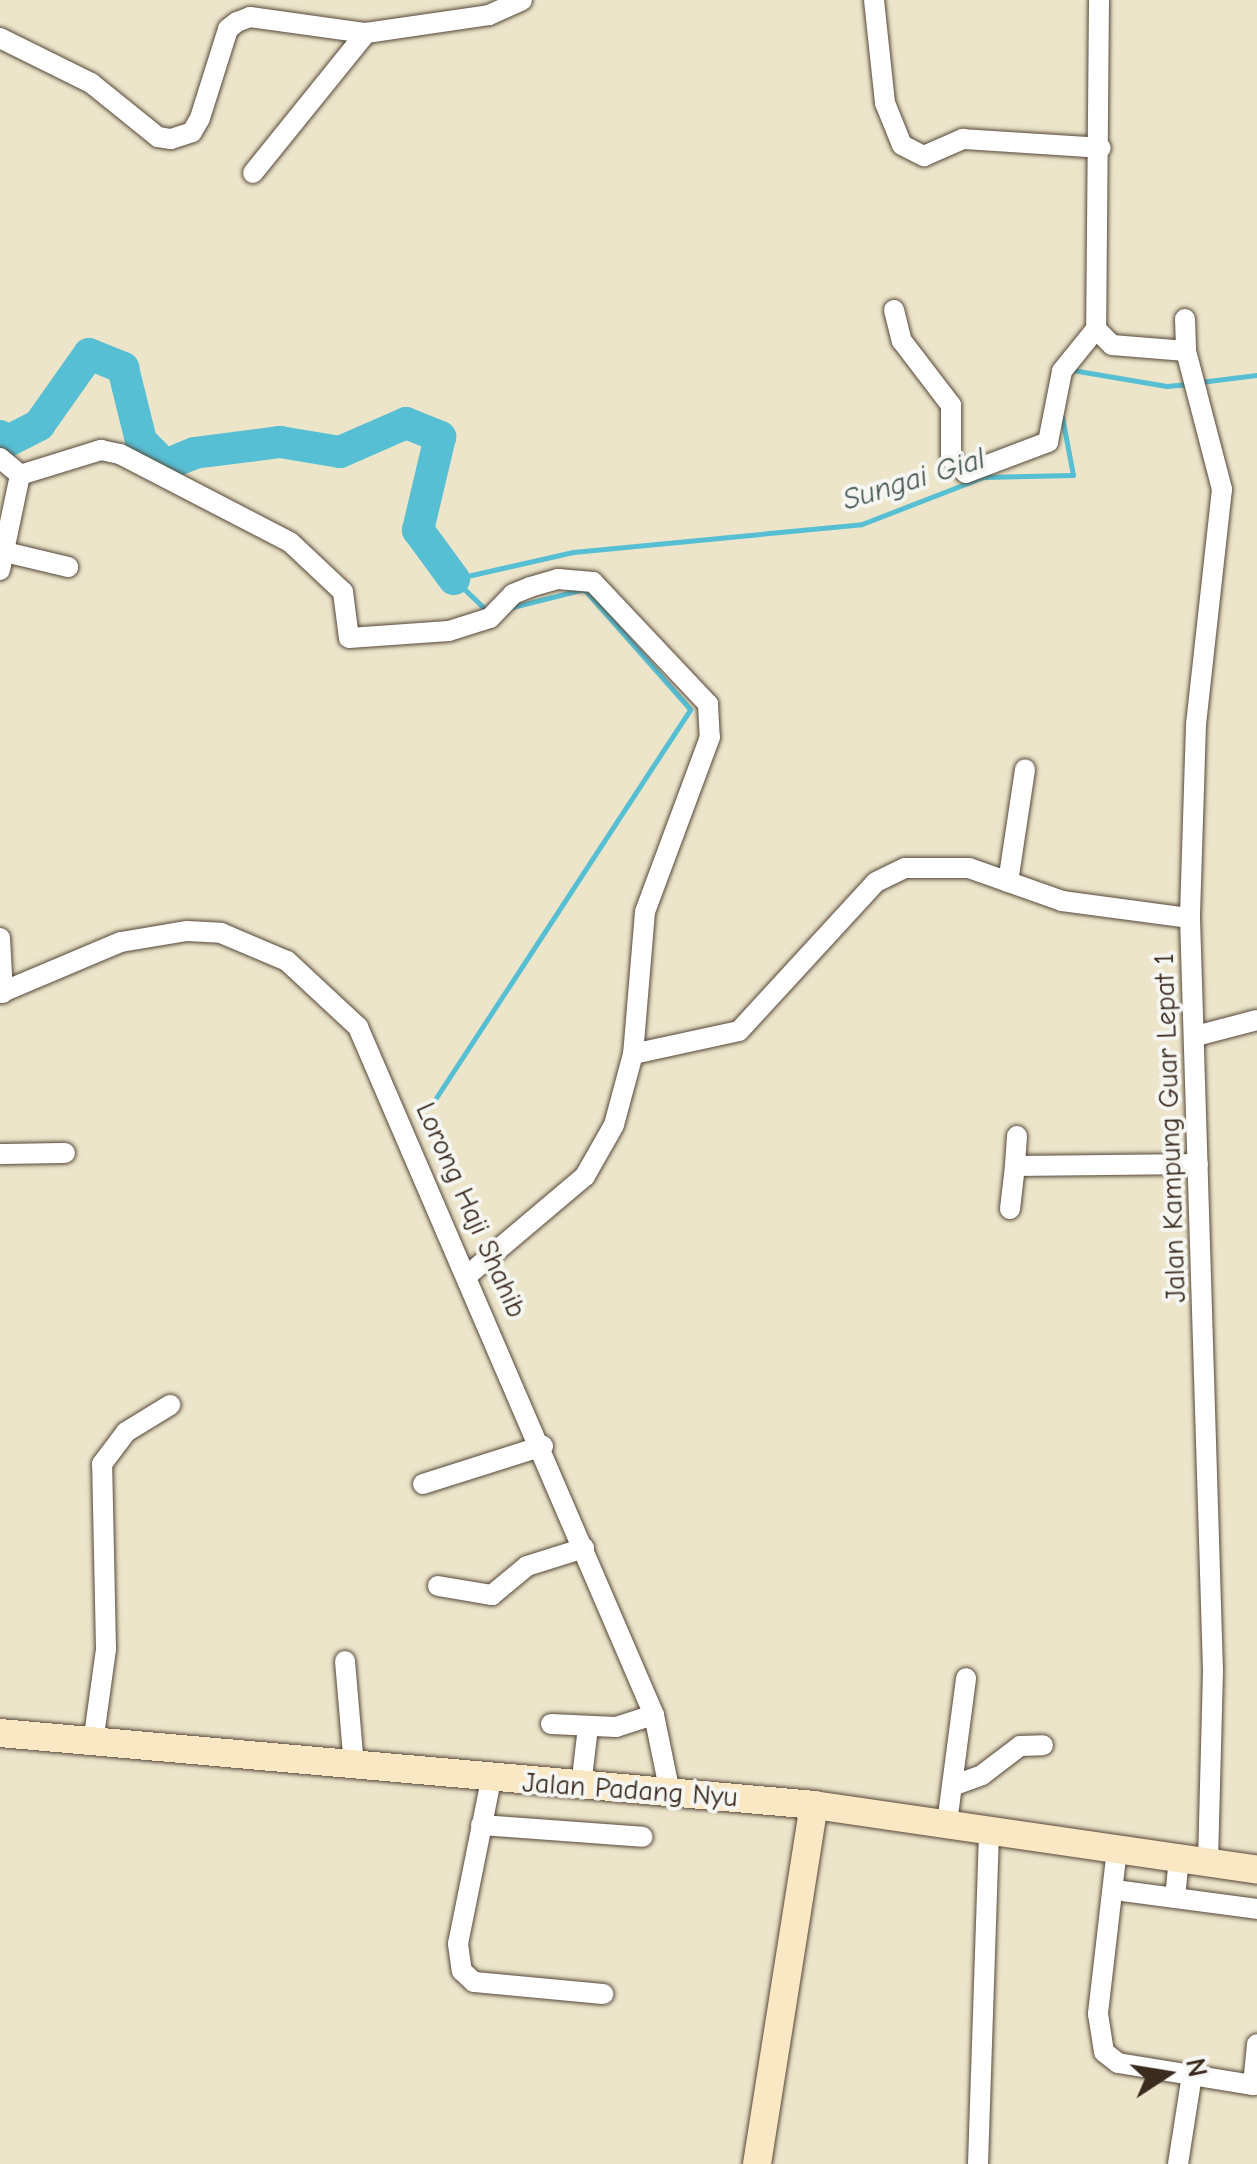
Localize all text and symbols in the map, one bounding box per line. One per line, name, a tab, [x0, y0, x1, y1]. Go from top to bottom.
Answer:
water label: Sungai Gial	[838, 441, 990, 519]
street label: Jalan Kampung Guar Lepat 1	[1147, 953, 1193, 1303]
street label: Lorong Haji Shahib	[409, 1097, 533, 1323]
street label: Jalan Padang Nyu	[521, 1766, 739, 1814]
north arrow	[1117, 2024, 1217, 2124]
text: N	[1179, 2055, 1214, 2080]

